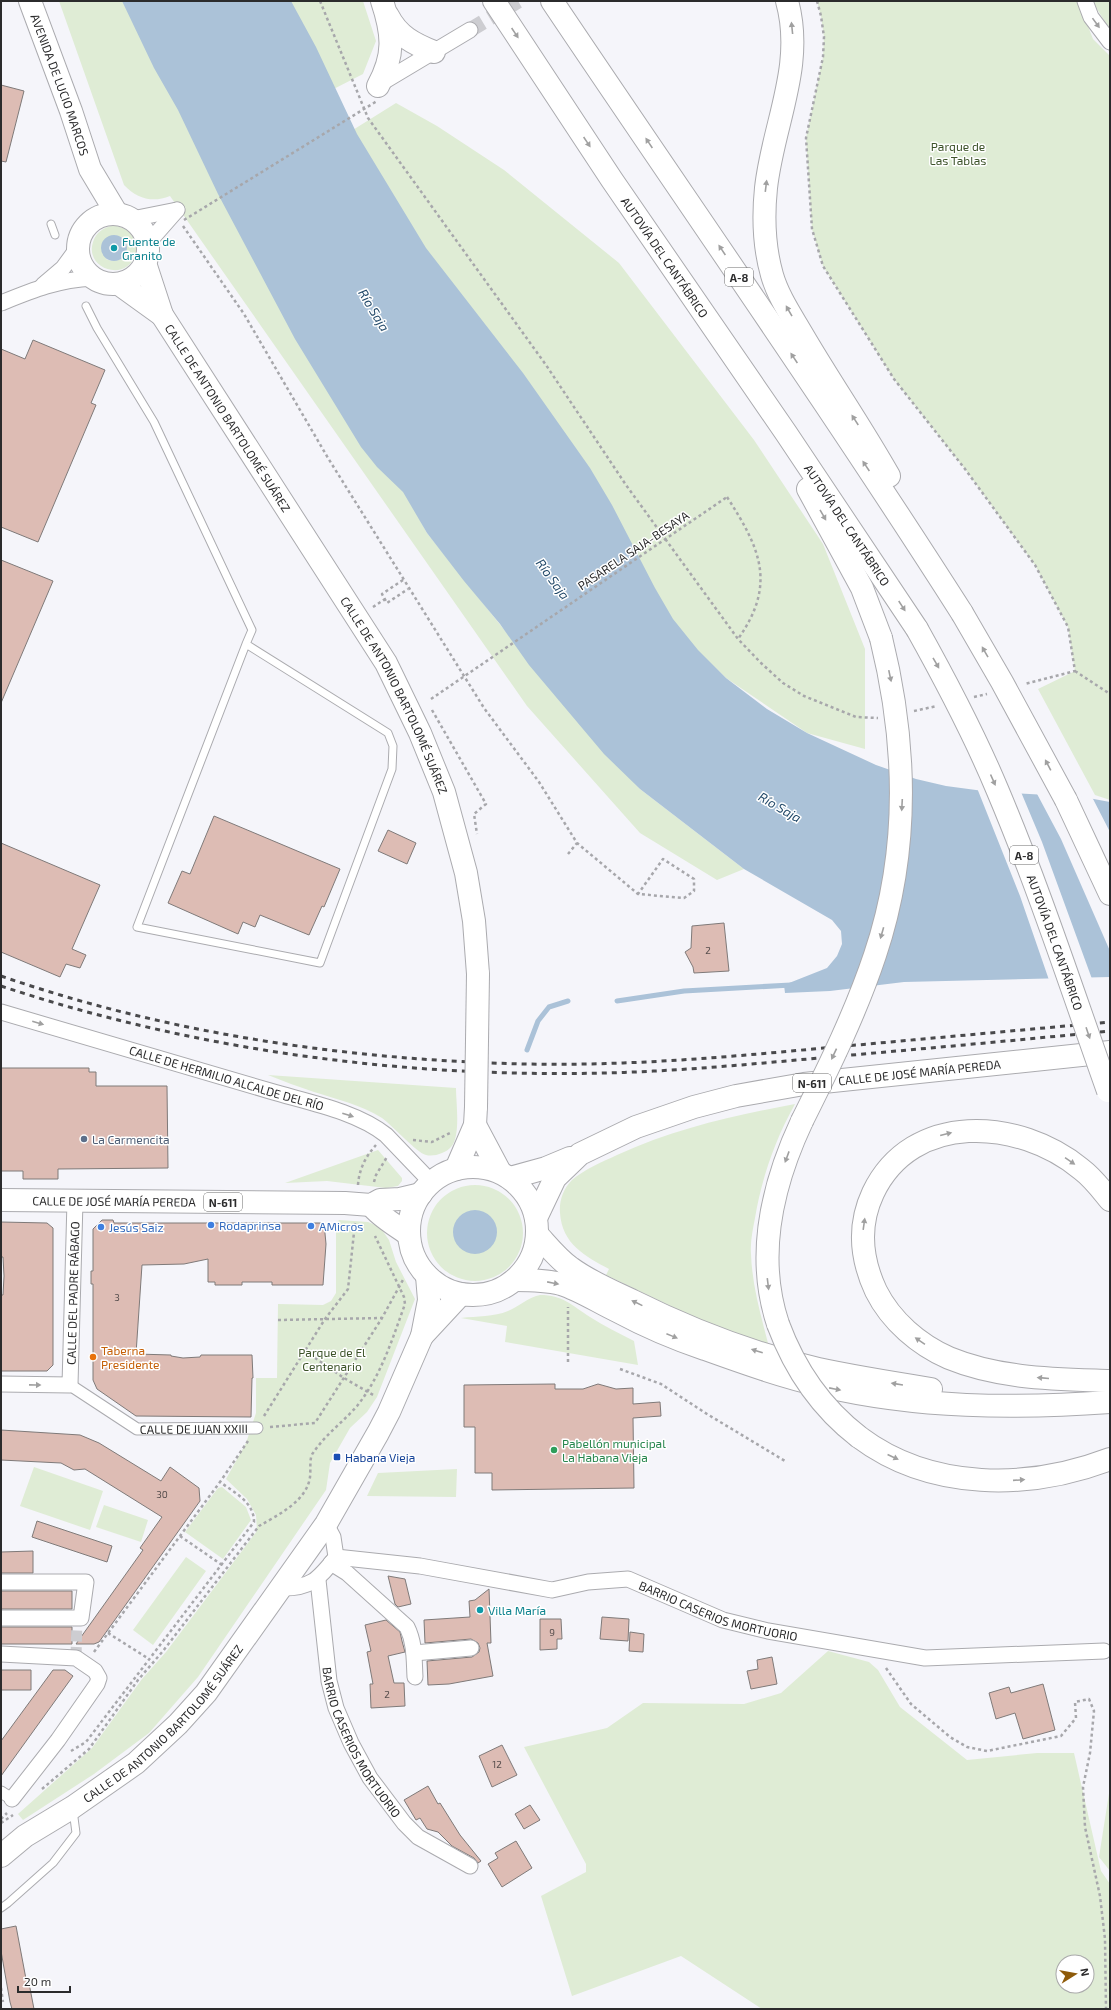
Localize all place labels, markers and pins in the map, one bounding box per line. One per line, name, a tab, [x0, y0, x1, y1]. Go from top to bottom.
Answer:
place label: Fuente de Granito	[122, 234, 176, 262]
marker: Fuente de Granito	[109, 243, 119, 253]
place label: La Carmencita	[92, 1132, 170, 1146]
marker: La Carmencita	[79, 1134, 89, 1144]
place label: Rodaprinsa	[219, 1218, 281, 1232]
place label: AMicros	[319, 1219, 363, 1233]
place label: Jesús Saiz	[109, 1220, 164, 1234]
marker: Rodaprinsa	[206, 1220, 216, 1230]
marker: AMicros	[306, 1221, 316, 1231]
marker: Jesús Saiz	[96, 1222, 106, 1232]
place label: Taberna Presidente	[101, 1343, 160, 1371]
marker: Taberna Presidente	[88, 1352, 98, 1362]
place label: Pabellón municipal La Habana Vieja	[562, 1436, 666, 1465]
marker: Pabellón municipal La Habana Vieja	[549, 1445, 559, 1455]
place label: Habana Vieja	[345, 1450, 415, 1465]
marker: Habana Vieja	[332, 1452, 342, 1462]
place label: Villa María	[488, 1603, 546, 1617]
marker: Villa María	[475, 1605, 485, 1615]

